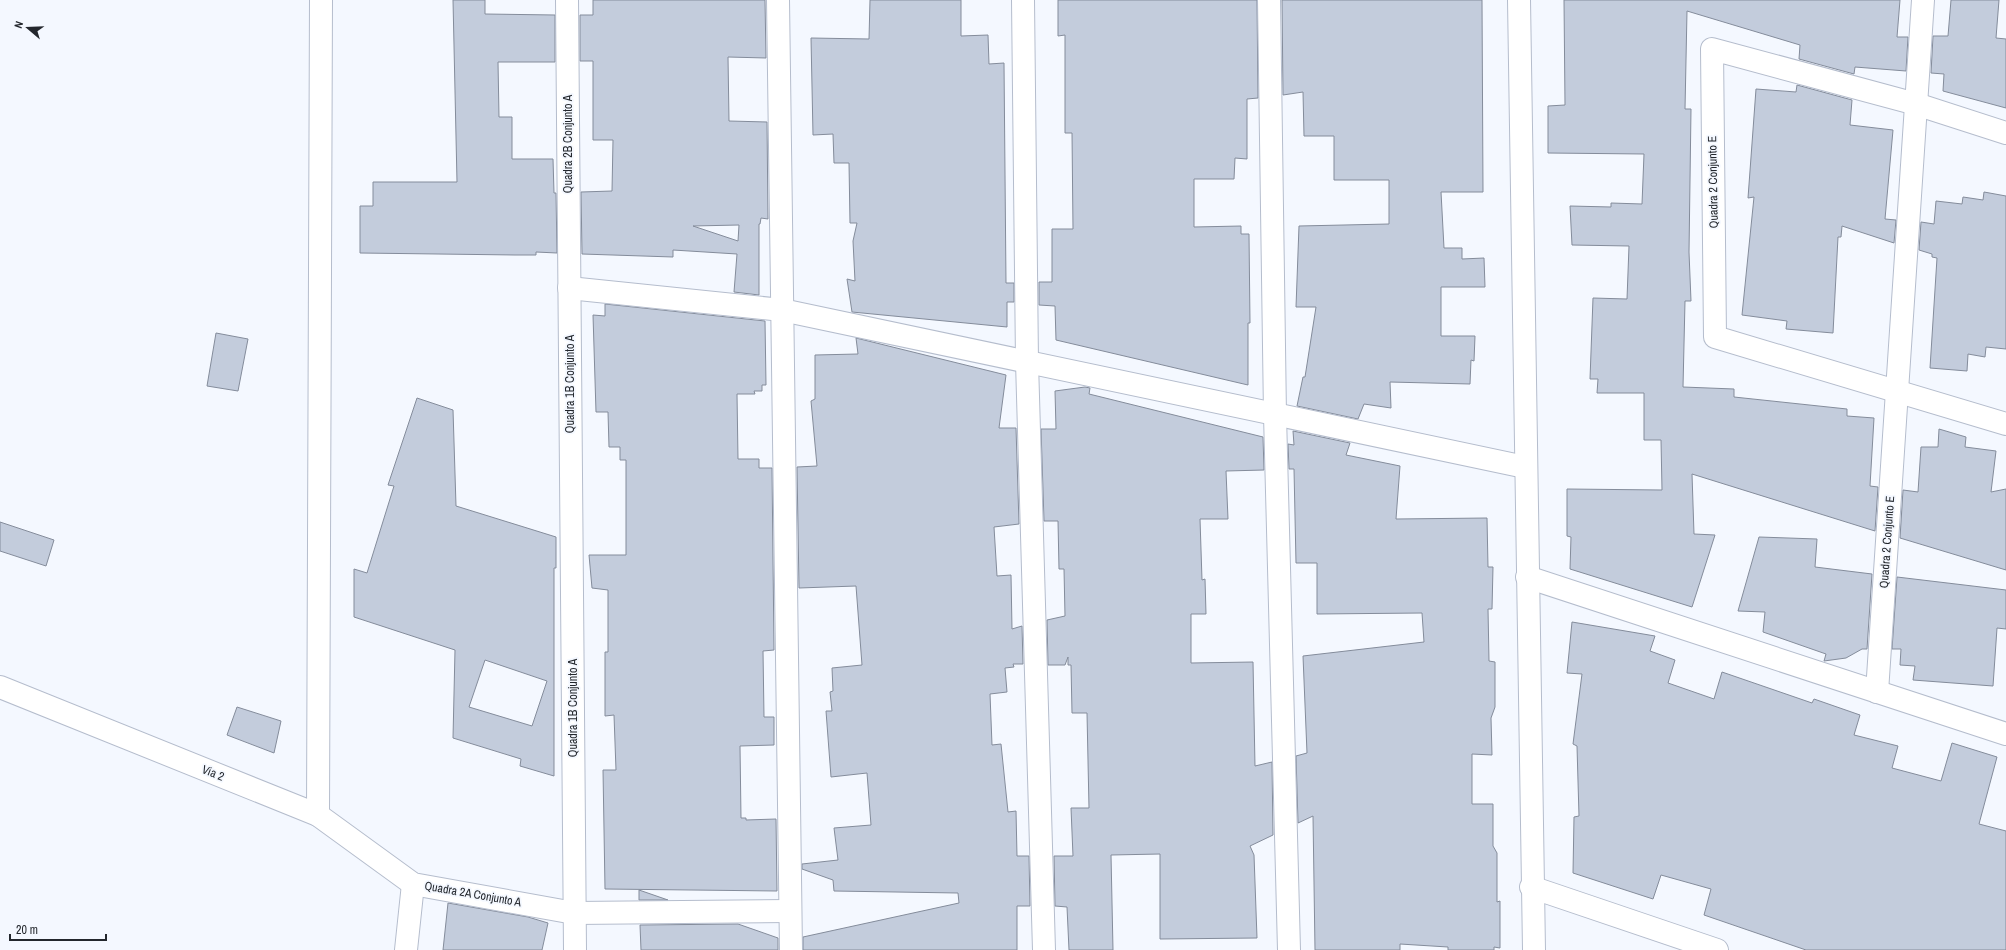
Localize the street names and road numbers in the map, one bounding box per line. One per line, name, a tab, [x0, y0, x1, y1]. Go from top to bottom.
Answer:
street label: Quadra 2B Conjunto A	[560, 94, 576, 193]
street label: Quadra 2 Conjunto E	[1704, 136, 1722, 228]
street label: Quadra 1B Conjunto A	[562, 334, 578, 433]
street label: Quadra 2 Conjunto E	[1876, 495, 1898, 589]
street label: Quadra 1B Conjunto A	[565, 658, 581, 757]
street label: Via 2	[199, 761, 227, 785]
street label: Quadra 2A Conjunto A	[423, 878, 523, 910]

